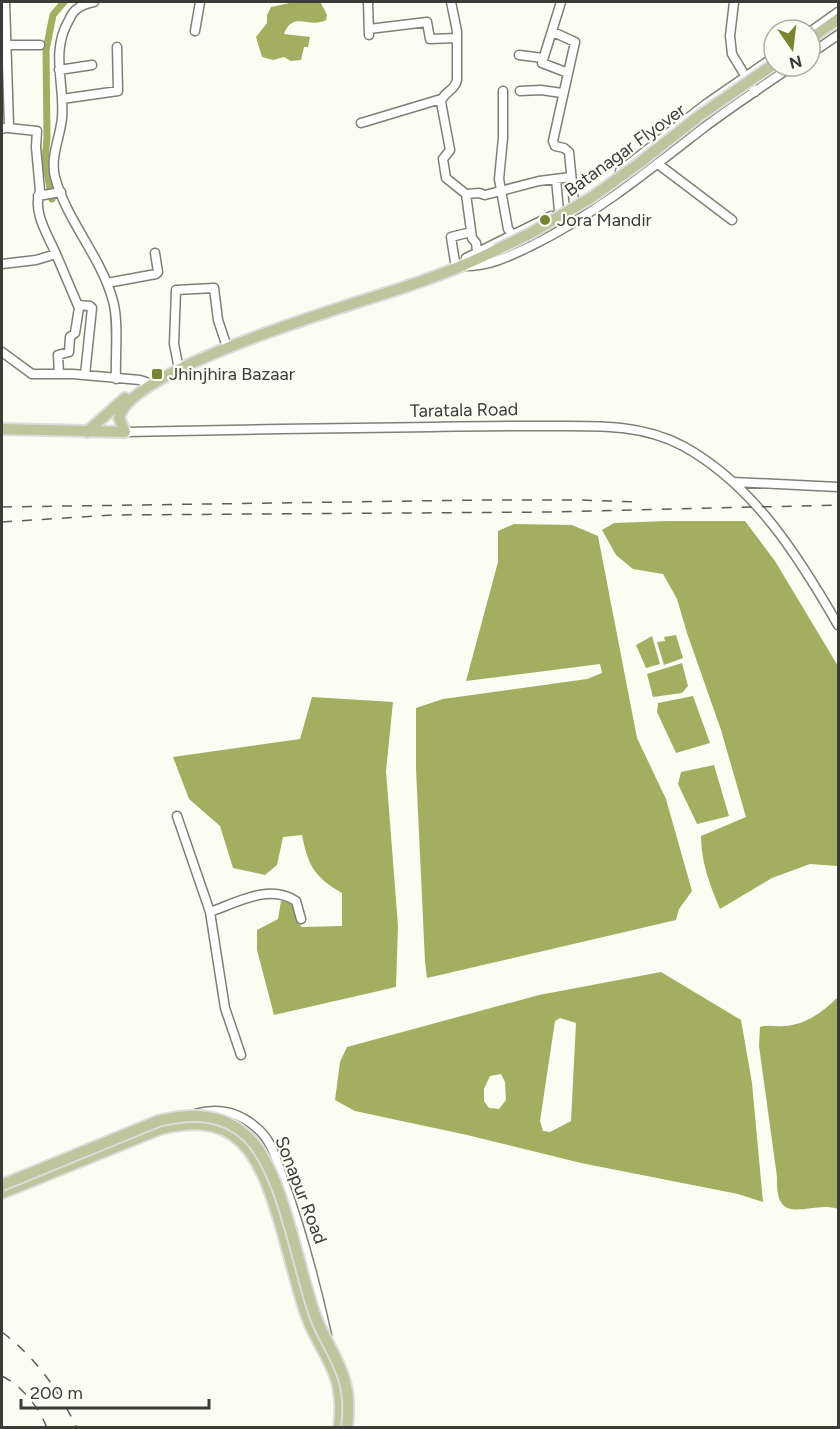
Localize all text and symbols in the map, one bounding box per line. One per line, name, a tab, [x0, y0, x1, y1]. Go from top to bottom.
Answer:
north arrow	[762, 18, 822, 78]
text: N	[787, 51, 804, 73]
street label: Batanagar Flyover	[560, 99, 690, 201]
place label: Jora Mandir	[557, 209, 652, 231]
marker: Jora Mandir	[538, 213, 552, 227]
place label: Jhinjhira Bazaar	[169, 363, 295, 385]
marker: Jhinjhira Bazaar	[150, 367, 164, 381]
street label: Taratala Road	[410, 398, 518, 422]
street label: Sonapur Road	[270, 1133, 332, 1247]
scale bar	[21, 1372, 208, 1410]
text: 200 m	[30, 1382, 83, 1404]

